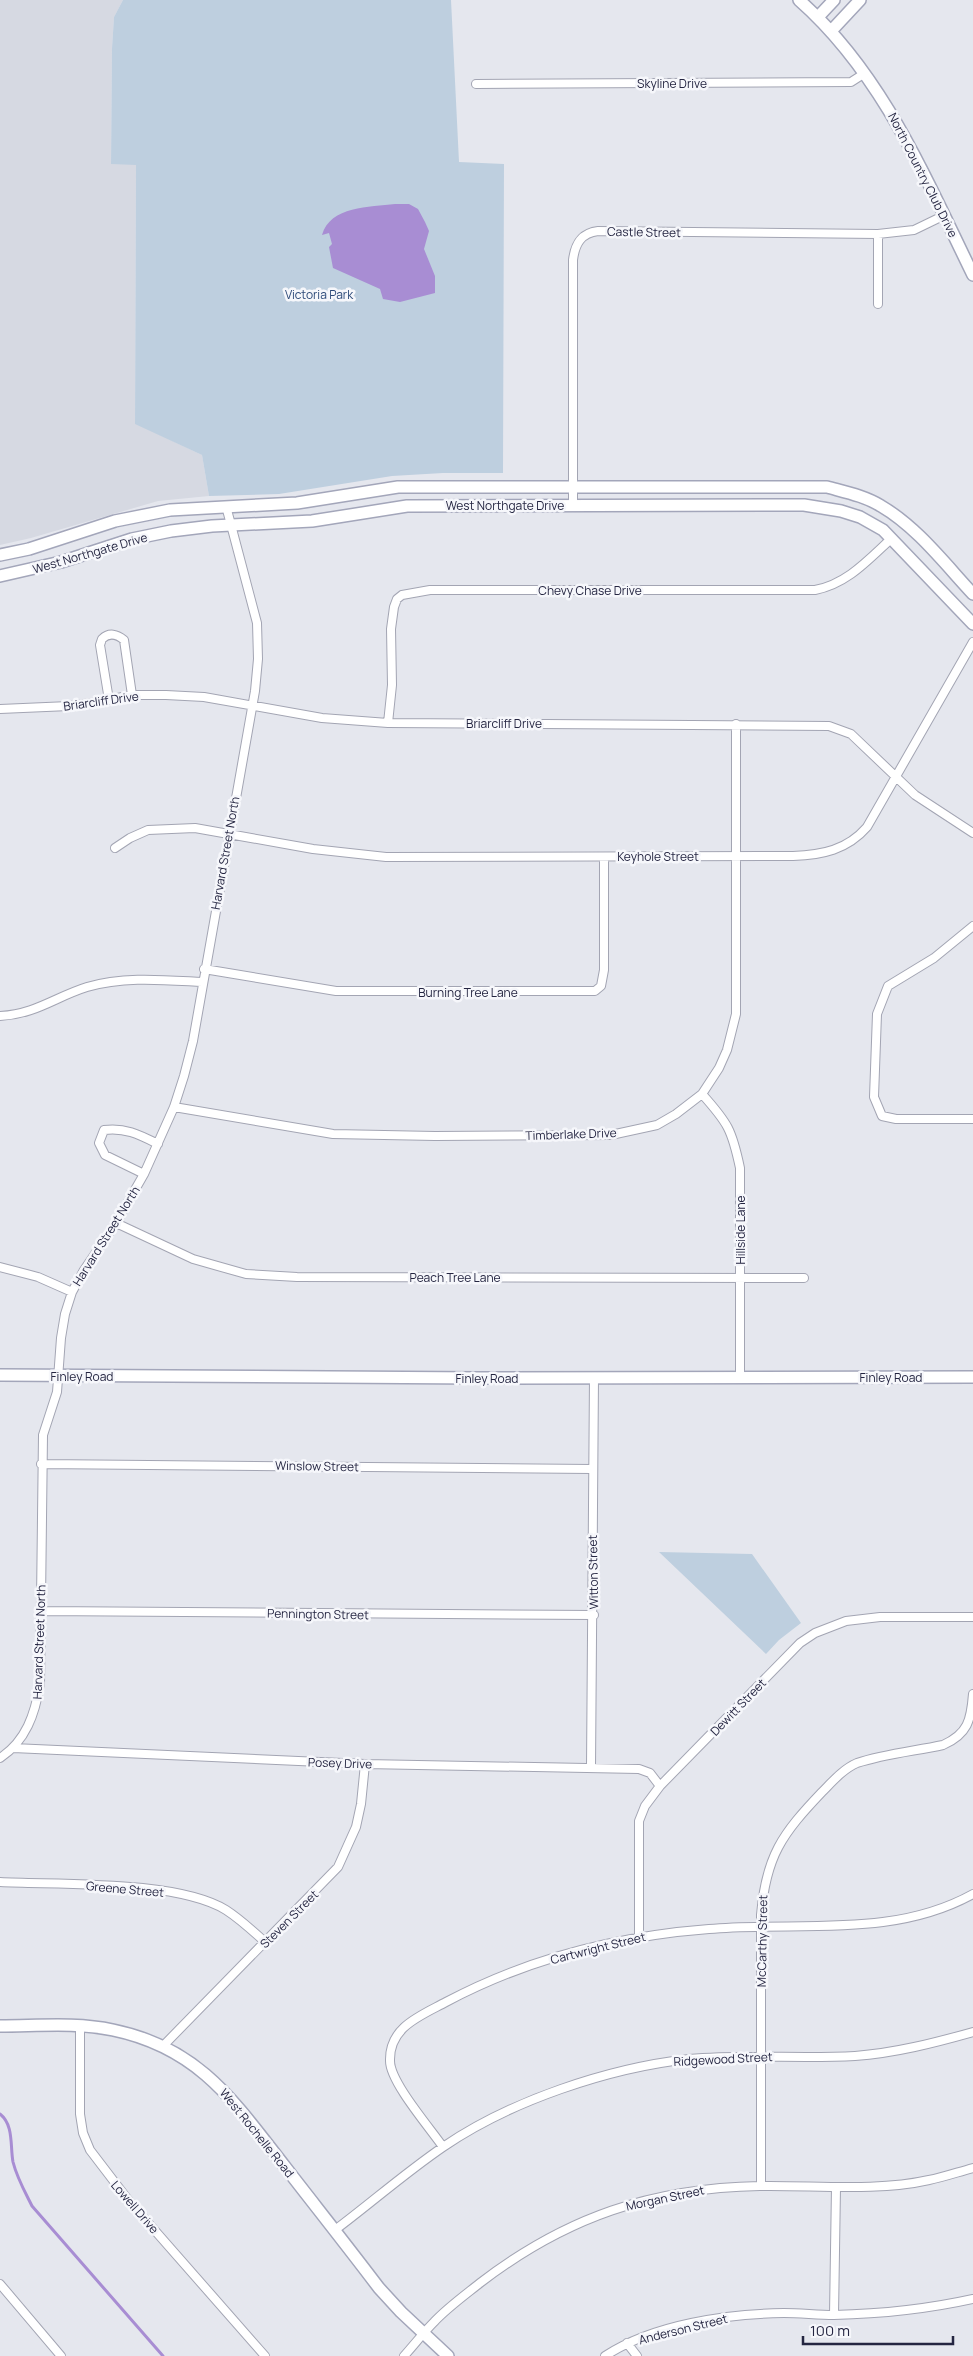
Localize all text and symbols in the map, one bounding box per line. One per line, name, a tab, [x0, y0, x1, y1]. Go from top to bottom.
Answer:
street label: Skyline Drive	[637, 75, 707, 92]
street label: North Country Club Drive	[884, 110, 962, 240]
street label: Castle Street	[607, 223, 681, 241]
park label: Victoria Park	[285, 286, 354, 303]
street label: West Northgate Drive	[446, 497, 564, 514]
street label: West Northgate Drive	[31, 529, 149, 577]
street label: Chevy Chase Drive	[538, 582, 642, 599]
street label: Briarcliff Drive	[62, 687, 140, 715]
street label: Briarcliff Drive	[466, 715, 542, 732]
street label: Harvard Street North	[207, 795, 243, 911]
street label: Keyhole Street	[617, 848, 699, 865]
street label: Burning Tree Lane	[418, 984, 518, 1001]
street label: Timberlake Drive	[525, 1124, 617, 1144]
street label: Harvard Street North	[68, 1183, 144, 1289]
street label: Hillside Lane	[732, 1195, 749, 1265]
street label: Peach Tree Lane	[409, 1269, 501, 1286]
street label: Finley Road	[51, 1368, 113, 1385]
street label: Finley Road	[860, 1369, 922, 1386]
street label: Finley Road	[456, 1370, 518, 1387]
street label: Winslow Street	[275, 1457, 359, 1475]
street label: Witton Street	[584, 1534, 602, 1609]
street label: Harvard Street North	[29, 1584, 49, 1700]
street label: Pennington Street	[267, 1605, 369, 1623]
street label: Dewitt Street	[706, 1675, 770, 1739]
street label: Posey Drive	[308, 1753, 372, 1773]
street label: Greene Street	[85, 1877, 165, 1901]
street label: Steven Street	[256, 1886, 322, 1952]
street label: McCarthy Street	[753, 1895, 771, 1987]
street label: Cartwright Street	[549, 1928, 647, 1968]
street label: Ridgewood Street	[673, 2048, 773, 2070]
street label: West Rochelle Road	[216, 2085, 298, 2181]
street label: Lowell Drive	[107, 2177, 163, 2237]
street label: Morgan Street	[624, 2181, 706, 2215]
street label: Anderson Street	[637, 2310, 729, 2348]
scale bar	[803, 2314, 953, 2346]
text: 100 m	[810, 2320, 850, 2341]

